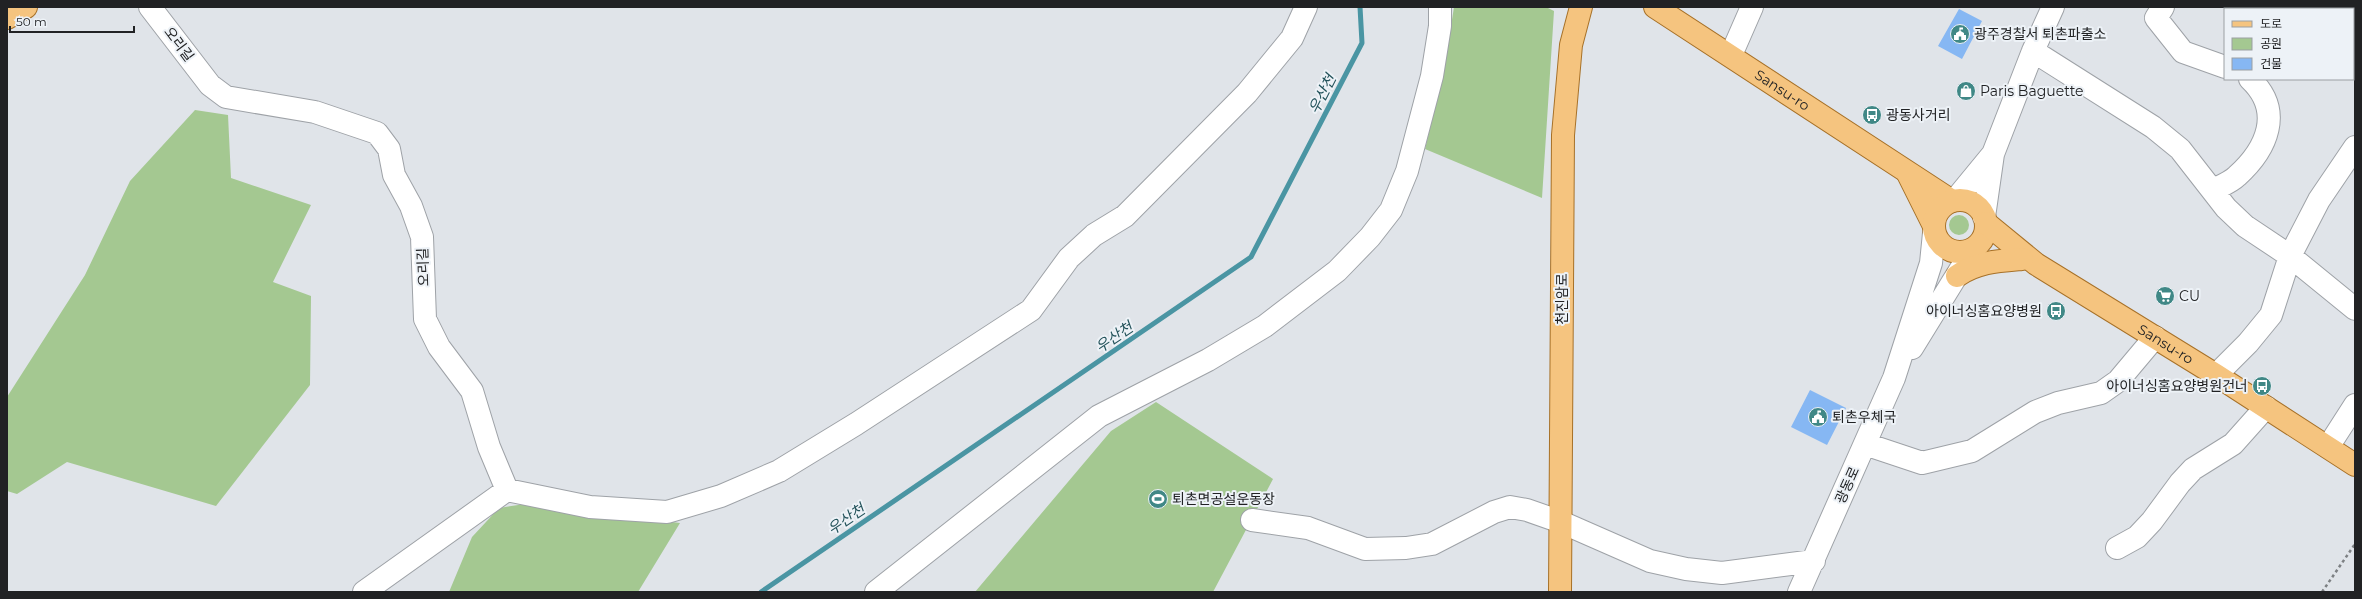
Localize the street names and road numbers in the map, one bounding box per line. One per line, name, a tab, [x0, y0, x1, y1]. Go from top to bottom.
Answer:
street label: 오리길	[160, 23, 198, 65]
street label: Sansu-ro	[1751, 66, 1813, 115]
street label: 오리길	[413, 247, 433, 287]
street label: 천진암로	[1553, 273, 1571, 325]
street label: Sansu-ro	[2134, 320, 2197, 368]
street label: 광동로	[1831, 464, 1863, 506]

